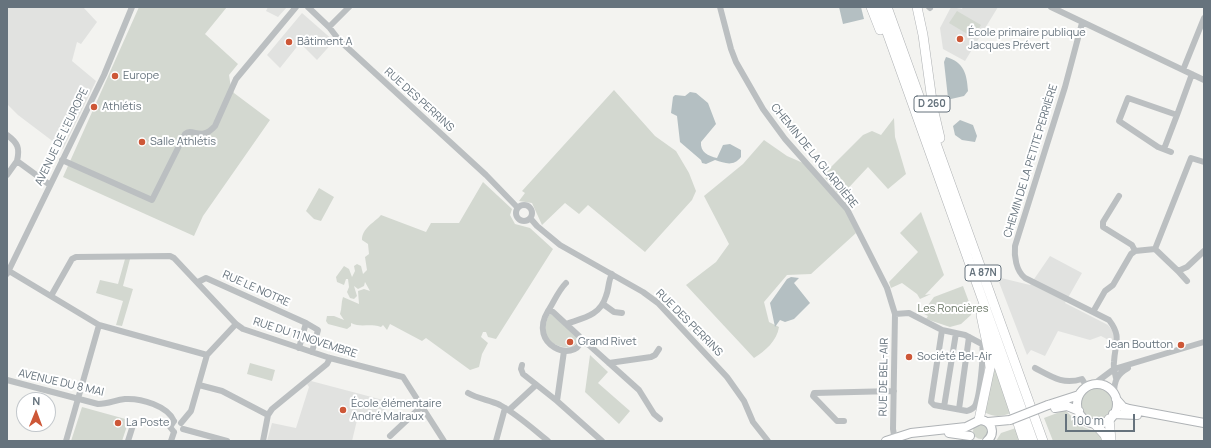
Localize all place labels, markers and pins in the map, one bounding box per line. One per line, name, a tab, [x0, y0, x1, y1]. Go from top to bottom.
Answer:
place label: École primaire publique Jacques Prévert	[968, 26, 1086, 52]
marker: École primaire publique Jacques Prévert	[955, 34, 965, 44]
place label: Bâtiment A	[297, 35, 352, 49]
marker: Bâtiment A	[284, 37, 294, 47]
place label: Europe	[123, 69, 159, 83]
marker: Europe	[110, 71, 120, 81]
place label: Athlétis	[102, 100, 141, 114]
marker: Athlétis	[89, 102, 99, 112]
place label: Salle Athlétis	[150, 135, 216, 149]
marker: Salle Athlétis	[137, 137, 147, 147]
place label: Grand Rivet	[578, 335, 637, 349]
marker: Grand Rivet	[565, 337, 575, 347]
place label: Jean Boutton	[1106, 338, 1173, 352]
marker: Jean Boutton	[1176, 340, 1186, 350]
place label: Société Bel-Air	[917, 350, 992, 364]
marker: Société Bel-Air	[904, 352, 914, 362]
place label: École élémentaire André Malraux	[351, 397, 442, 423]
marker: École élémentaire André Malraux	[338, 405, 348, 415]
place label: La Poste	[126, 416, 169, 430]
marker: La Poste	[113, 418, 123, 428]

